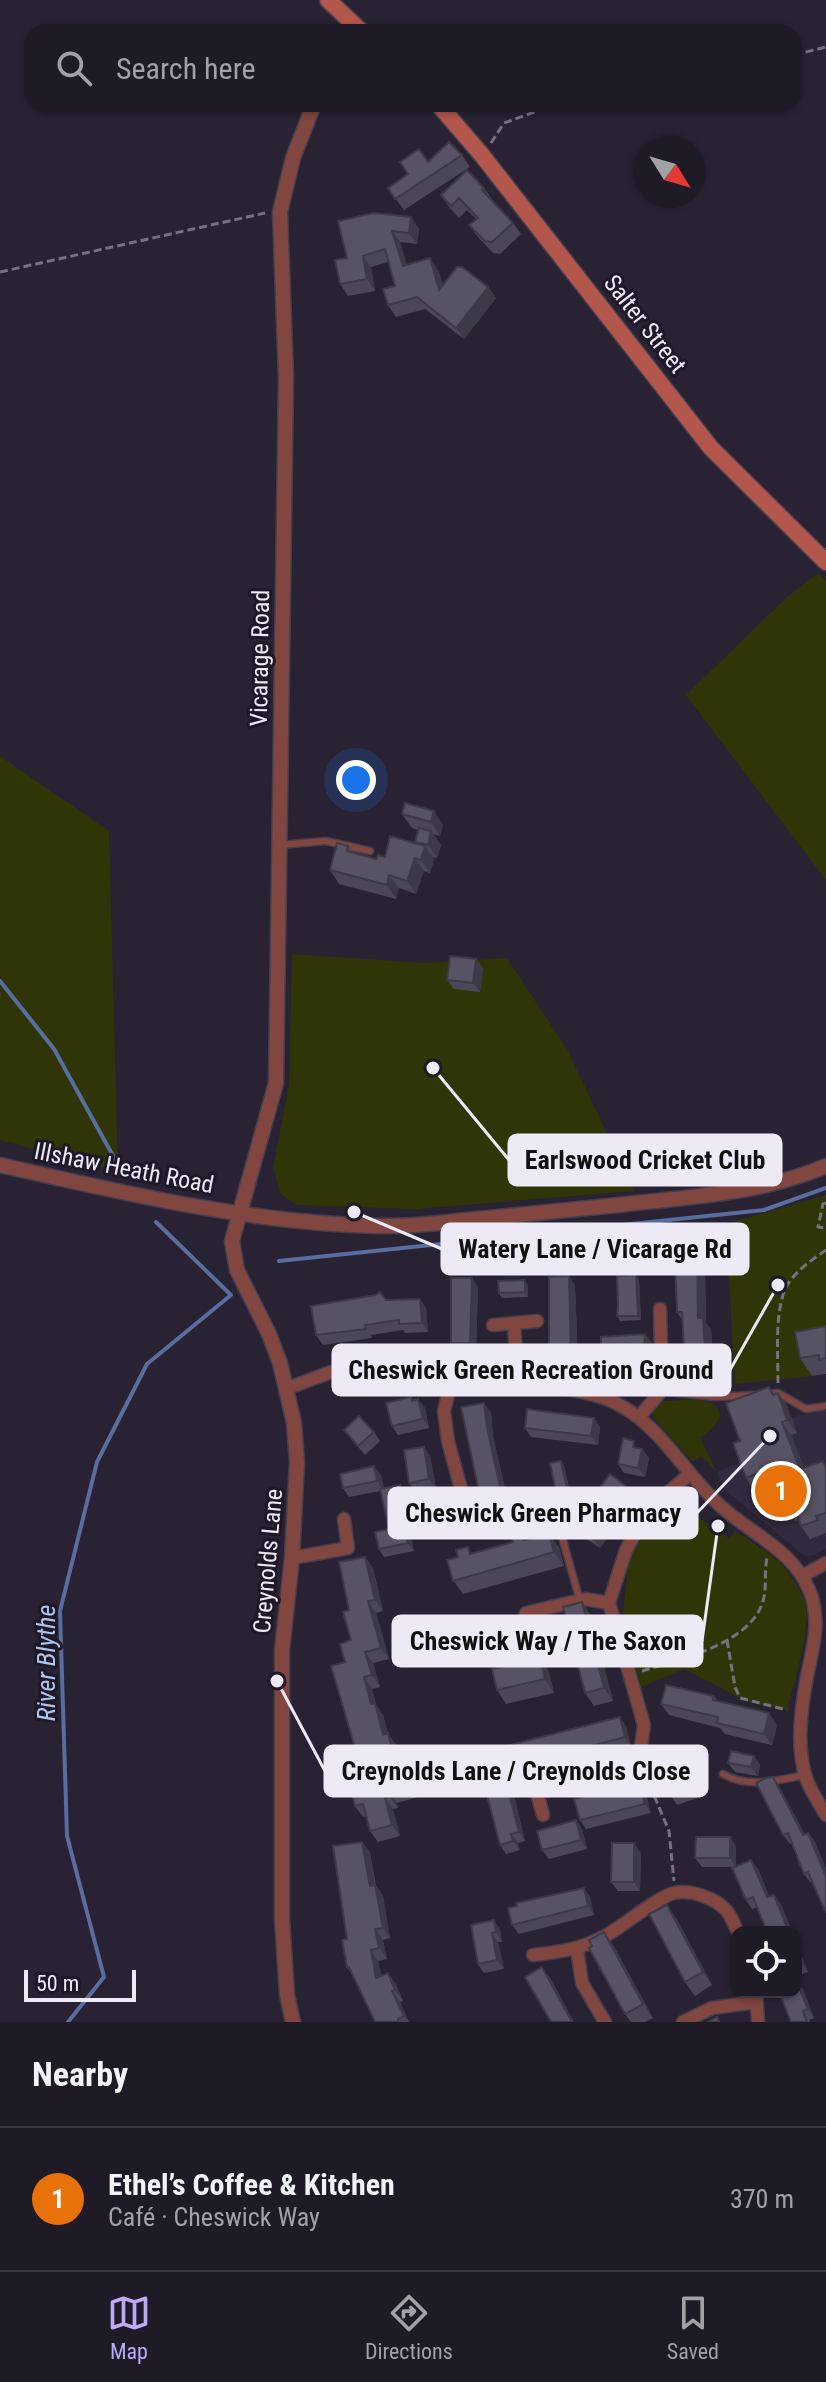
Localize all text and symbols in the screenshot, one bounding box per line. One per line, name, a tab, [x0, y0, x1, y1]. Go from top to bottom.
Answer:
search box	[24, 24, 802, 112]
icon: search	[52, 46, 96, 90]
text: Search here	[116, 51, 256, 86]
north arrow	[634, 136, 706, 208]
street label: Salter Street	[598, 269, 692, 379]
street label: Vicarage Road	[245, 589, 275, 727]
your location	[336, 760, 376, 800]
callout: Earlswood Cricket Club	[509, 1135, 781, 1185]
street label: Illshaw Heath Road	[32, 1137, 216, 1199]
text: Earlswood Cricket Club	[525, 1145, 765, 1175]
callout: Watery Lane / Vicarage Rd	[442, 1224, 748, 1274]
text: Watery Lane / Vicarage Rd	[458, 1234, 732, 1264]
callout: Cheswick Green Recreation Ground	[333, 1345, 730, 1395]
text: Cheswick Green Recreation Ground	[348, 1355, 714, 1385]
pin: 1	[755, 1461, 807, 1521]
street label: Creynolds Lane	[248, 1487, 288, 1635]
callout: Cheswick Green Pharmacy	[389, 1488, 697, 1538]
text: Cheswick Green Pharmacy	[405, 1498, 681, 1528]
water label: River Blythe	[31, 1605, 61, 1721]
callout: Cheswick Way / The Saxon	[393, 1616, 702, 1666]
text: Cheswick Way / The Saxon	[410, 1626, 686, 1656]
callout: Creynolds Lane / Creynolds Close	[325, 1746, 707, 1796]
text: Creynolds Lane / Creynolds Close	[341, 1756, 691, 1786]
map controls	[730, 1926, 802, 1998]
button: locate	[730, 1926, 802, 1998]
scale bar	[24, 1966, 136, 2002]
text: 50 m	[36, 1971, 79, 1996]
text: Nearby	[32, 2054, 128, 2094]
text: Ethel’s Coffee & Kitchen	[108, 2167, 395, 2202]
text: 1	[51, 2184, 65, 2214]
text: 370 m	[730, 2184, 794, 2214]
text: Café · Cheswick Way	[108, 2202, 320, 2232]
tab: Map	[107, 2291, 151, 2364]
tab: Directions	[365, 2291, 453, 2364]
tab: Saved	[667, 2291, 719, 2364]

